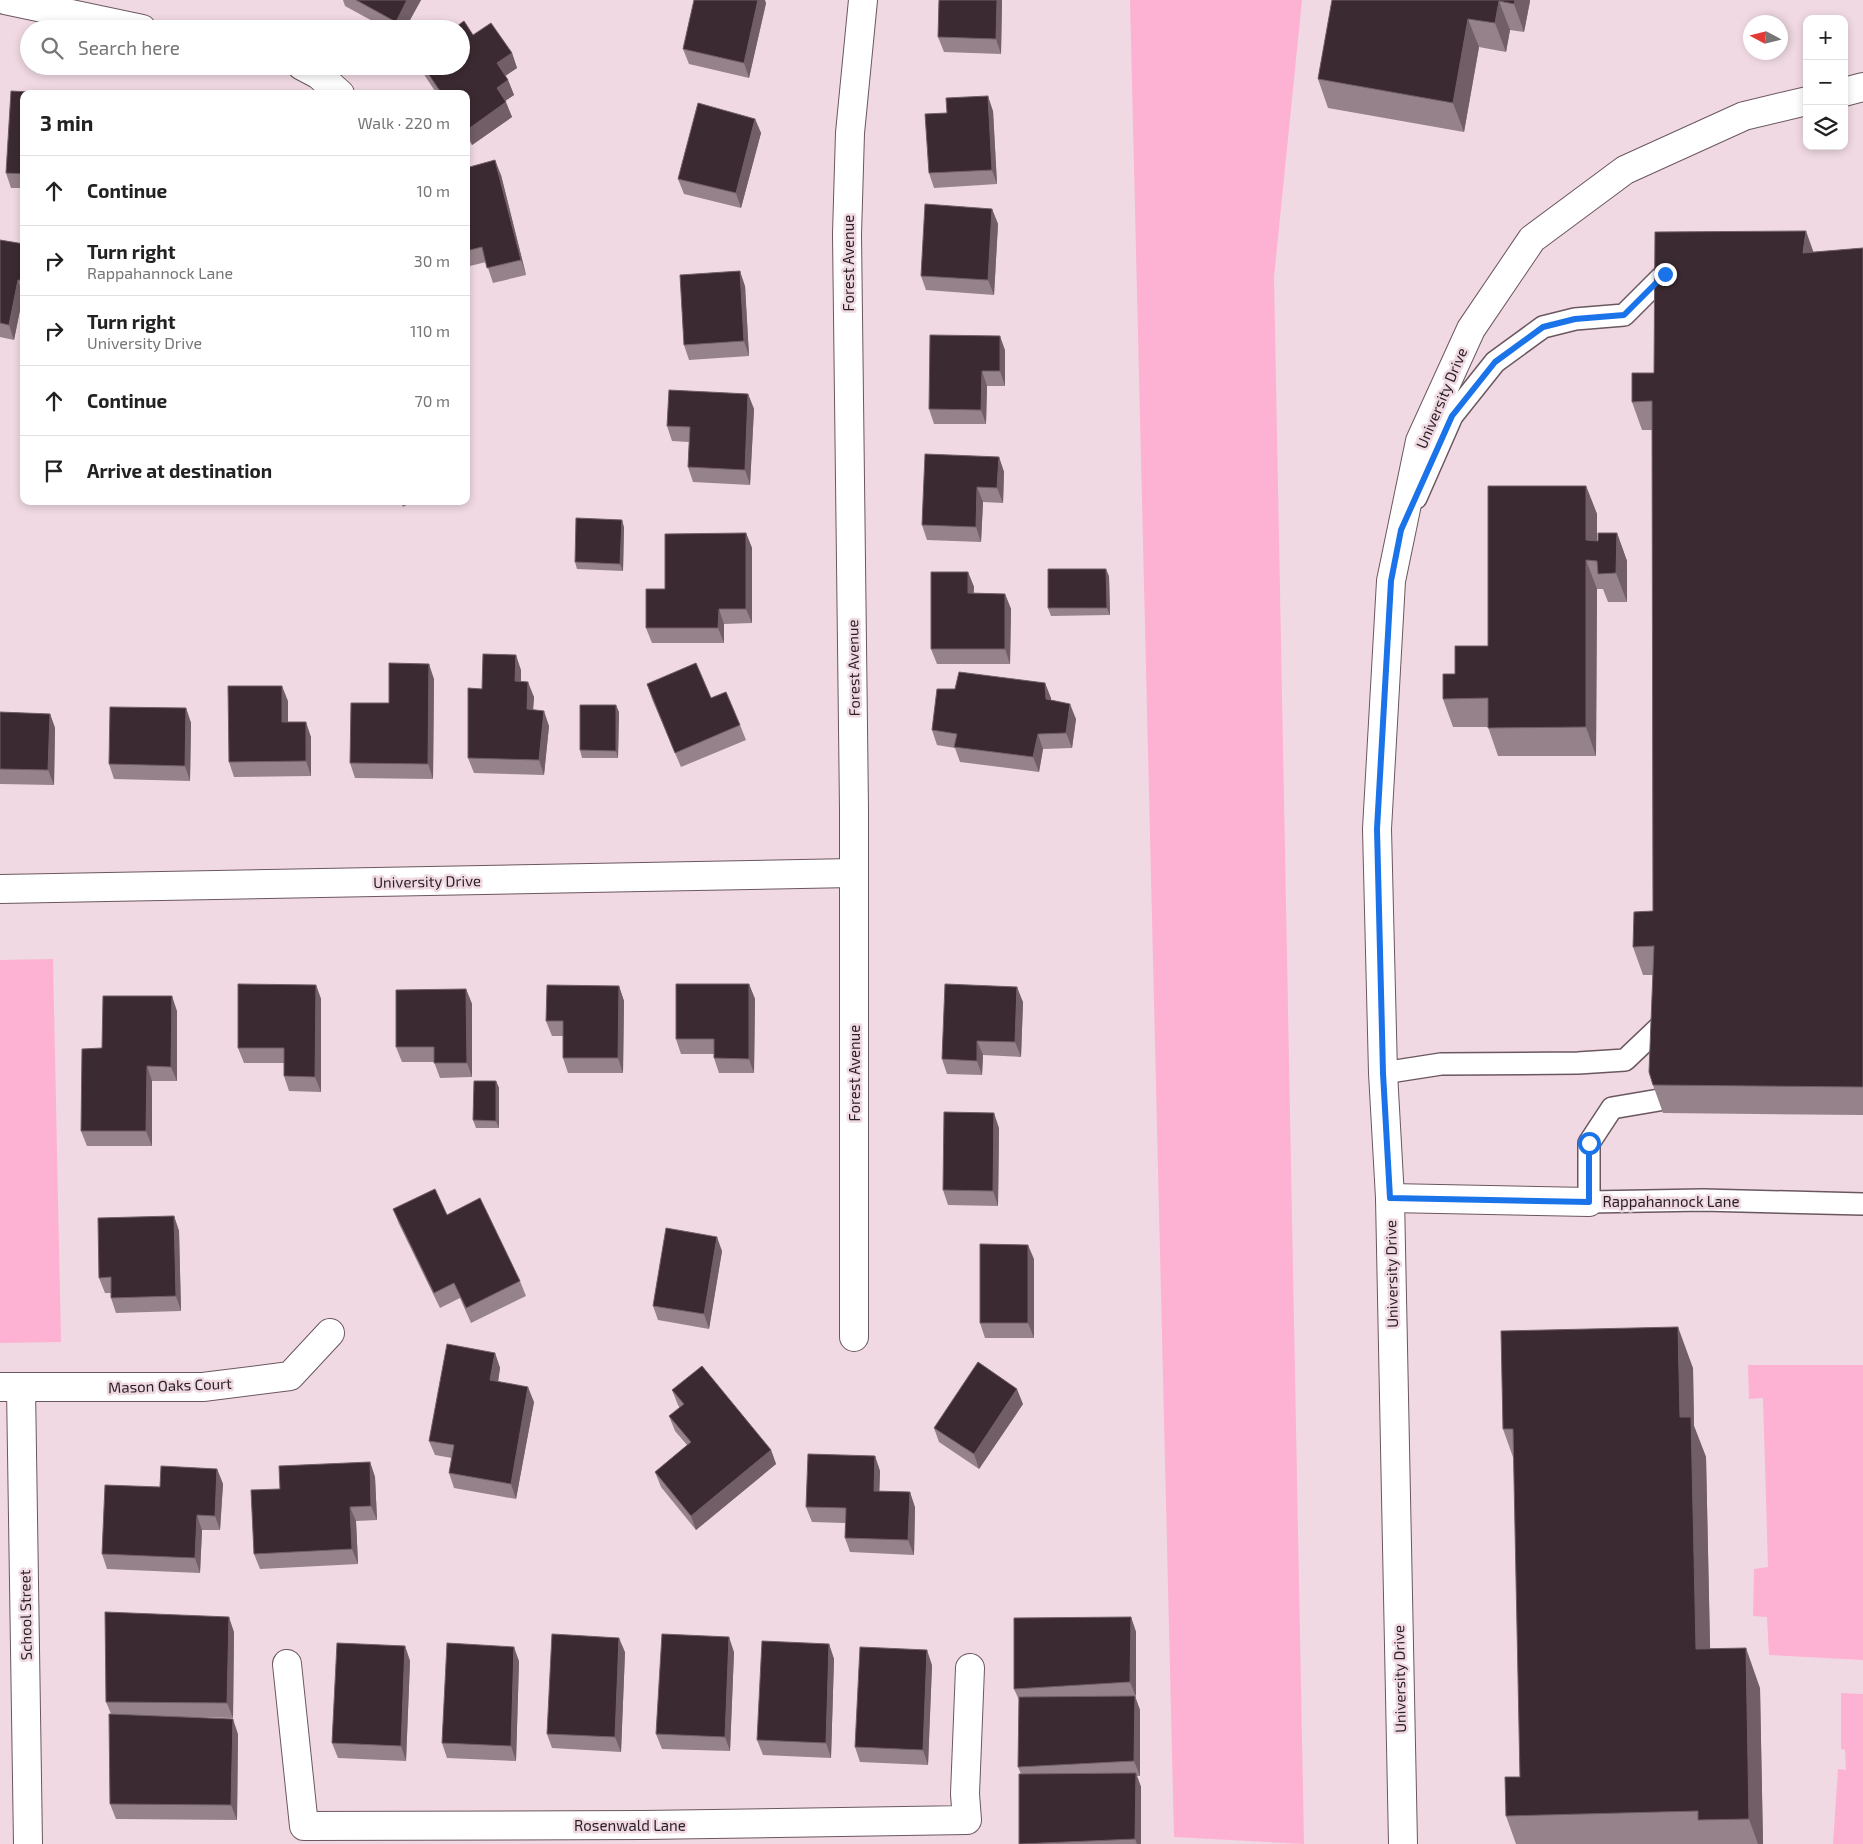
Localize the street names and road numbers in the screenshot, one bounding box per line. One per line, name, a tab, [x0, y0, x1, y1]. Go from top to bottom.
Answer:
street label: Forest Avenue	[839, 215, 857, 311]
street label: University Drive	[1412, 345, 1470, 451]
street label: Forest Avenue	[843, 619, 863, 717]
street label: University Drive	[373, 871, 481, 891]
street label: Forest Avenue	[845, 1025, 863, 1121]
street label: Rappahannock Lane	[1603, 1192, 1739, 1210]
street label: University Drive	[1381, 1220, 1401, 1328]
street label: Mason Oaks Court	[108, 1374, 232, 1396]
street label: School Street	[15, 1569, 35, 1660]
street label: University Drive	[1389, 1625, 1409, 1733]
street label: Rosenwald Lane	[574, 1816, 686, 1834]

